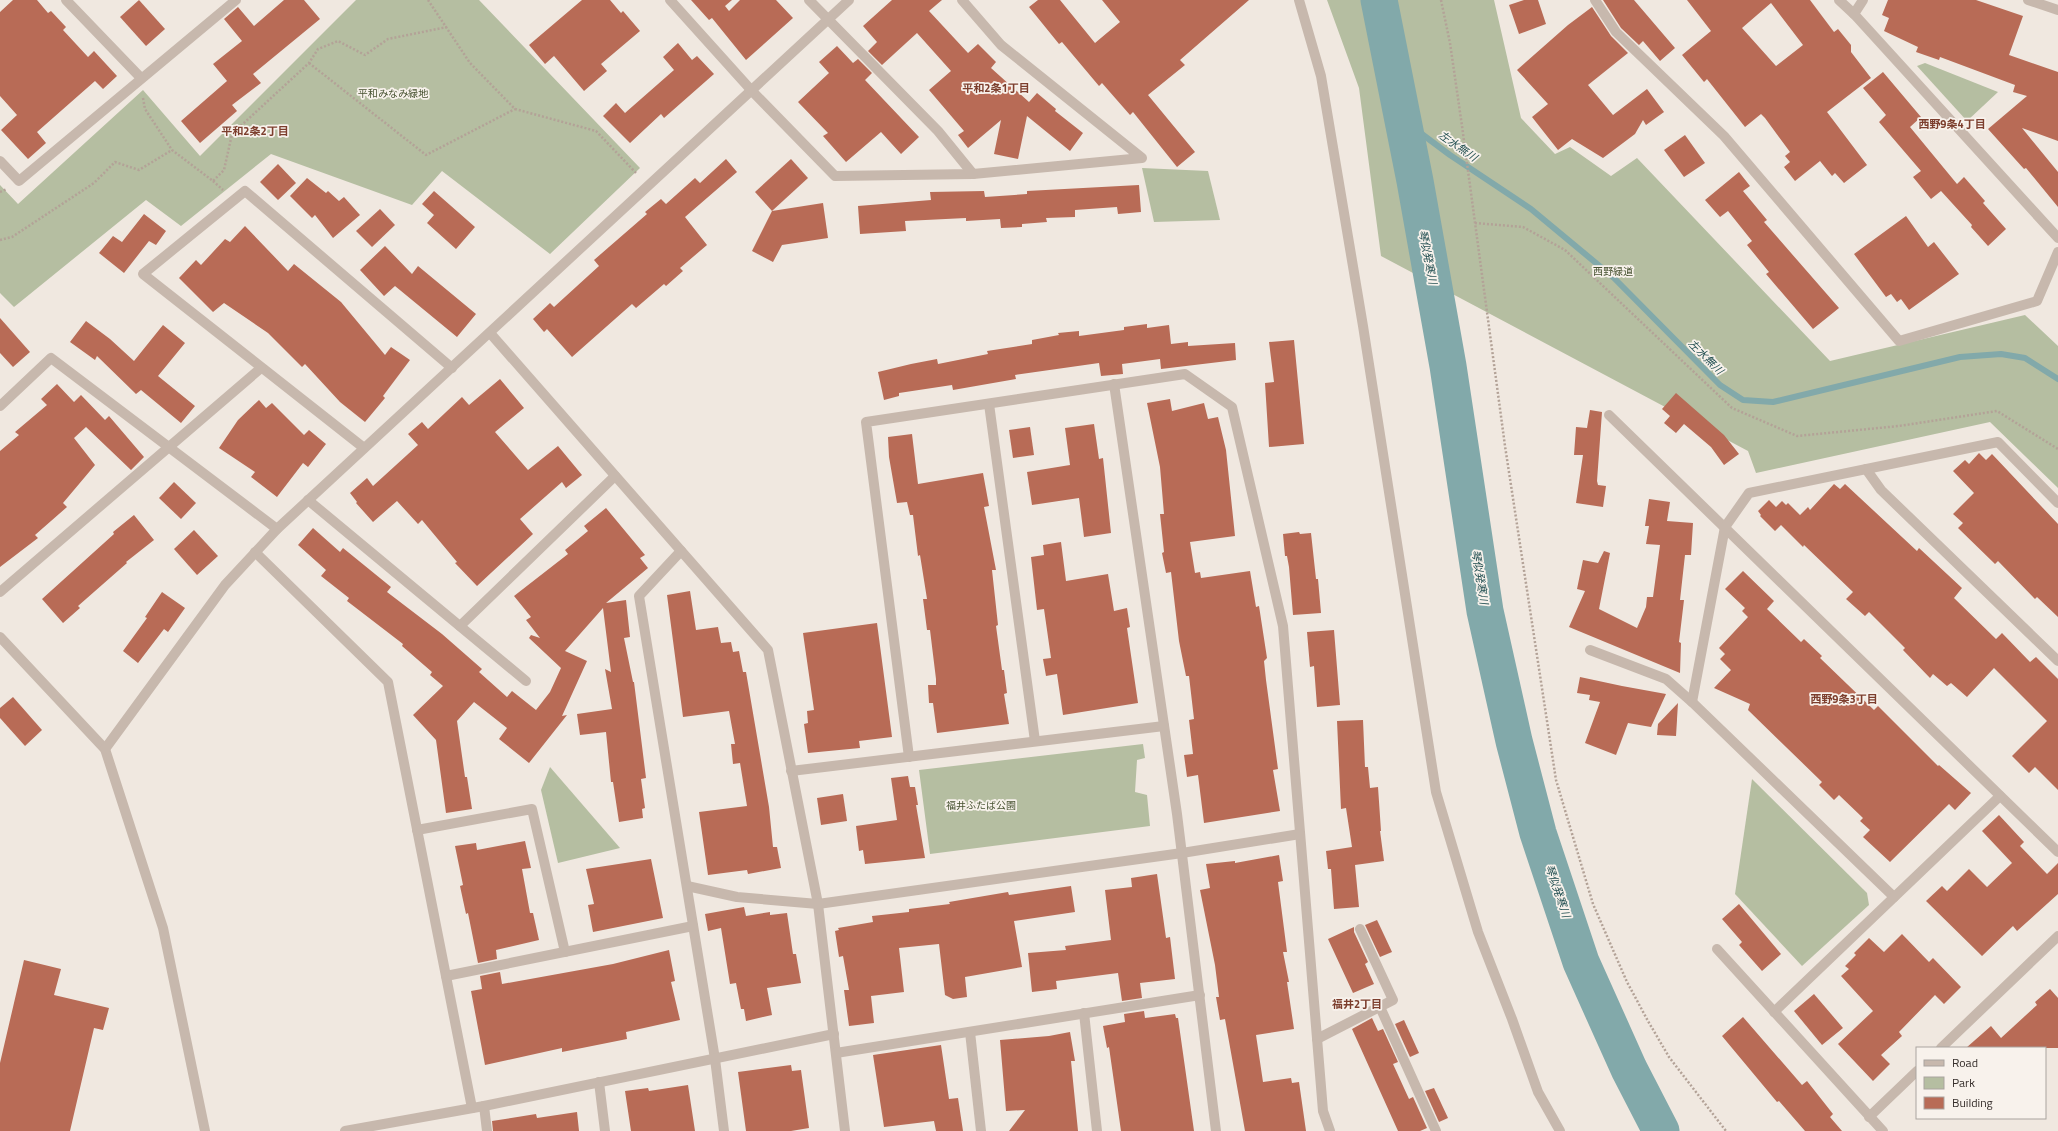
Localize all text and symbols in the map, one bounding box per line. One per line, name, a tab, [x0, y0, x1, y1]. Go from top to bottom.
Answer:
district label: 平和2条1丁目	[962, 80, 1030, 96]
park label: 平和みなみ緑地	[358, 86, 429, 101]
district label: 西野9条4丁目	[1918, 116, 1986, 132]
district label: 平和2条2丁目	[221, 123, 289, 139]
water label: 左水無川	[1435, 127, 1481, 166]
water label: 琴似発寒川	[1415, 228, 1441, 287]
park label: 西野緑道	[1593, 264, 1633, 279]
water label: 左水無川	[1685, 336, 1728, 379]
water label: 琴似発寒川	[1468, 549, 1492, 606]
district label: 西野9条3丁目	[1810, 691, 1878, 707]
park label: 福井ふたば公園	[946, 798, 1016, 813]
water label: 琴似発寒川	[1541, 862, 1575, 921]
district label: 福井2丁目	[1332, 996, 1382, 1012]
legend	[1916, 1047, 2046, 1119]
text: Road	[1952, 1053, 1978, 1072]
text: Park	[1952, 1073, 1975, 1092]
text: Building	[1952, 1093, 1993, 1112]

